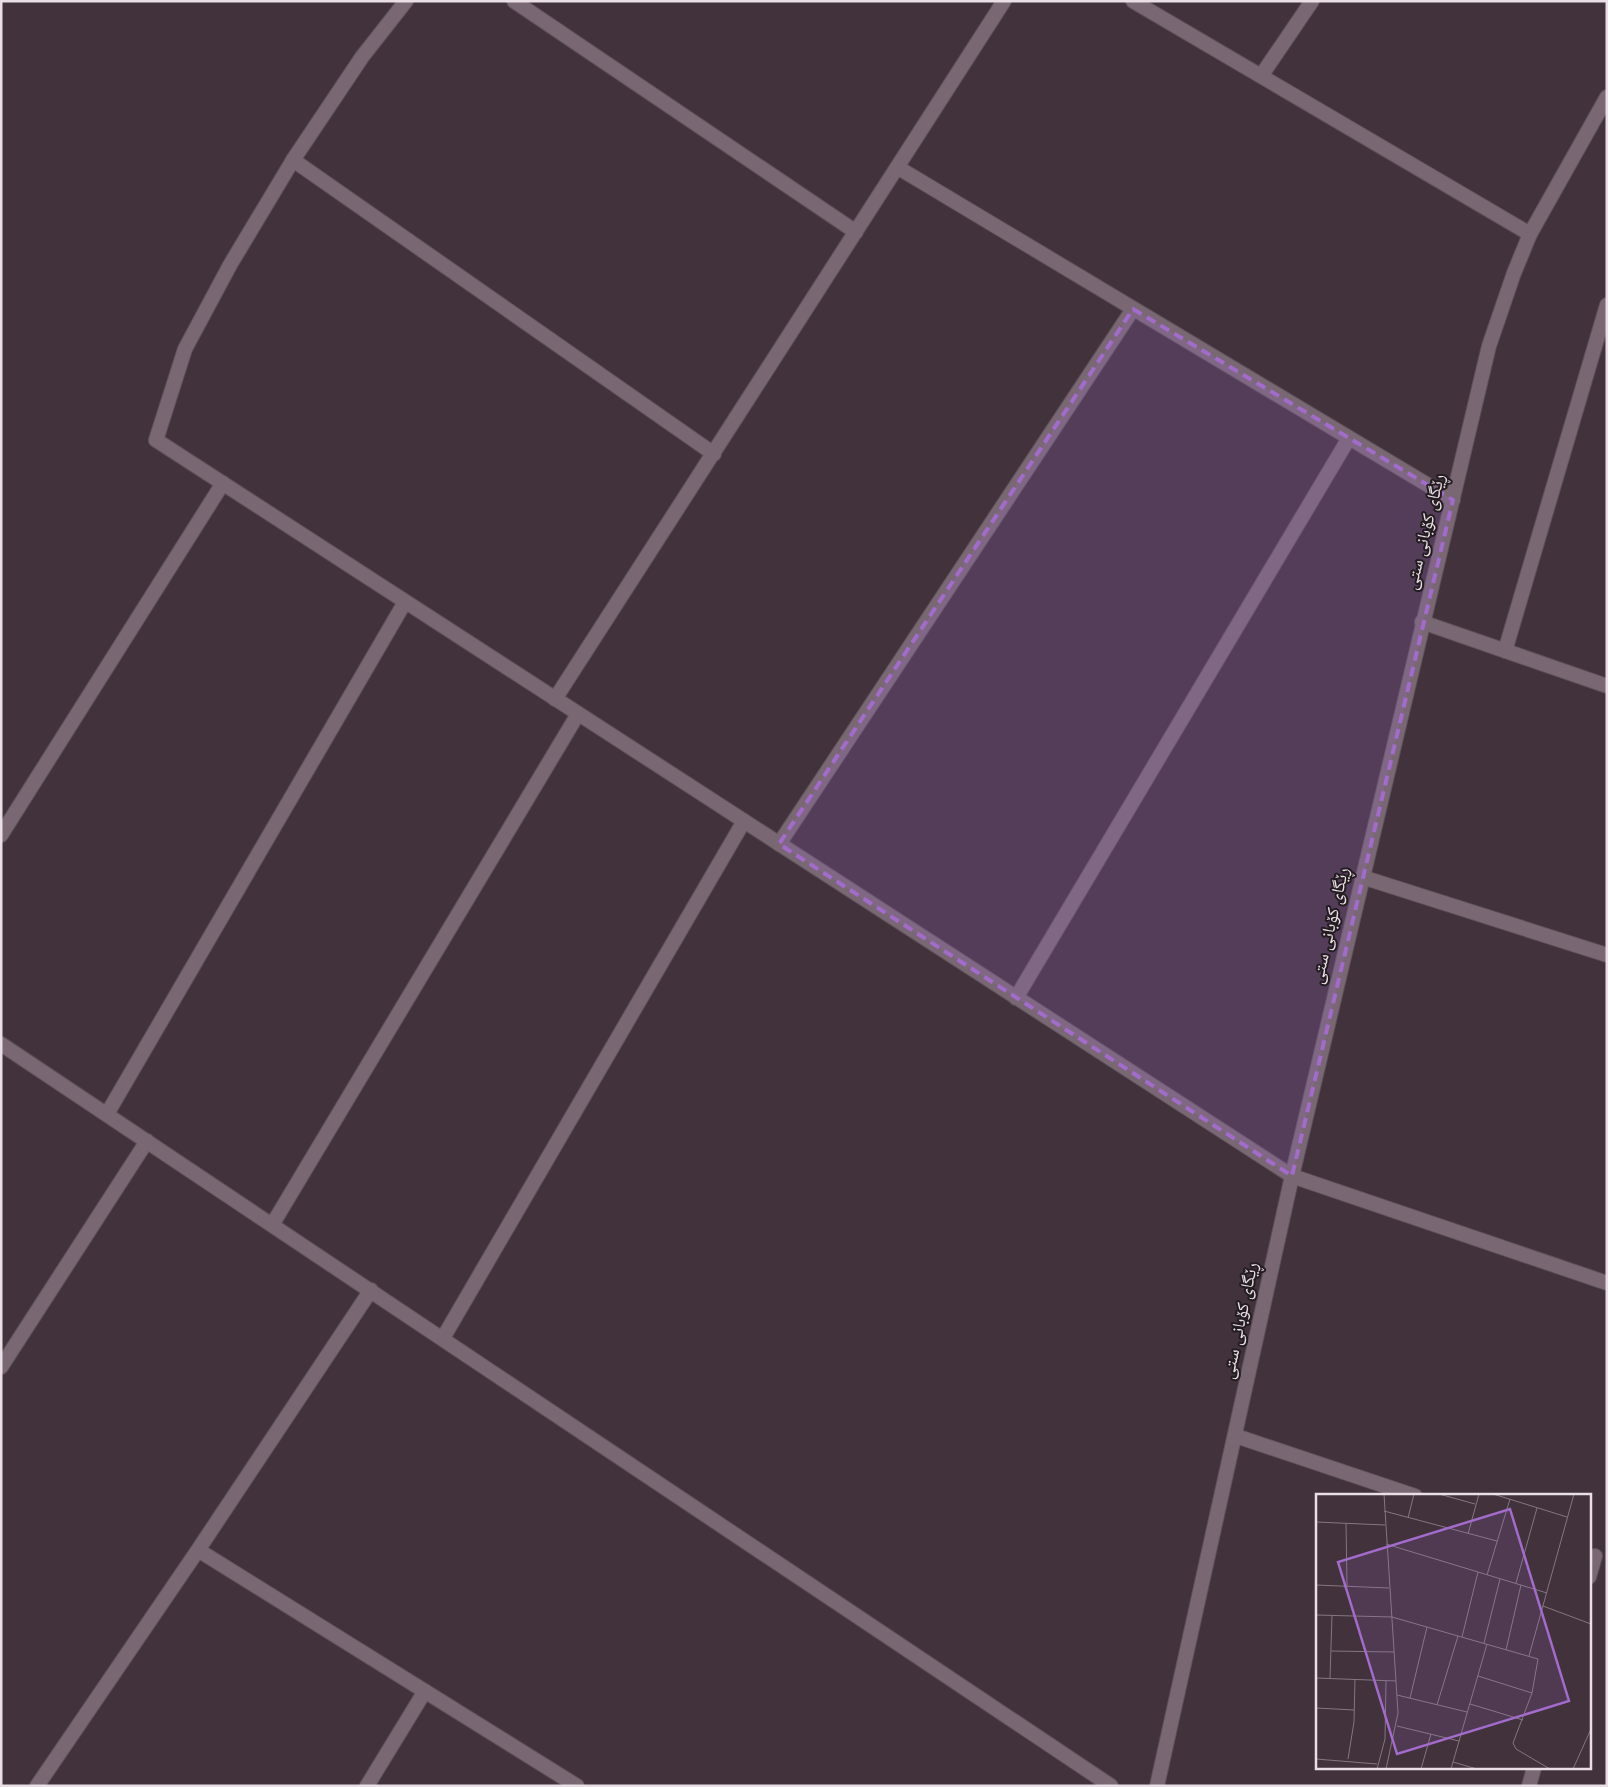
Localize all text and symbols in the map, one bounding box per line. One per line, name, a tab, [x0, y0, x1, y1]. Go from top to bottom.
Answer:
street label: ڕێگای کۆبانی ستی	[1400, 471, 1452, 593]
street label: ڕێگای کۆبانی ستی	[1306, 865, 1356, 987]
street label: ڕێگای کۆبانی ستی	[1217, 1260, 1265, 1382]
inset map	[1316, 1494, 1590, 1770]

